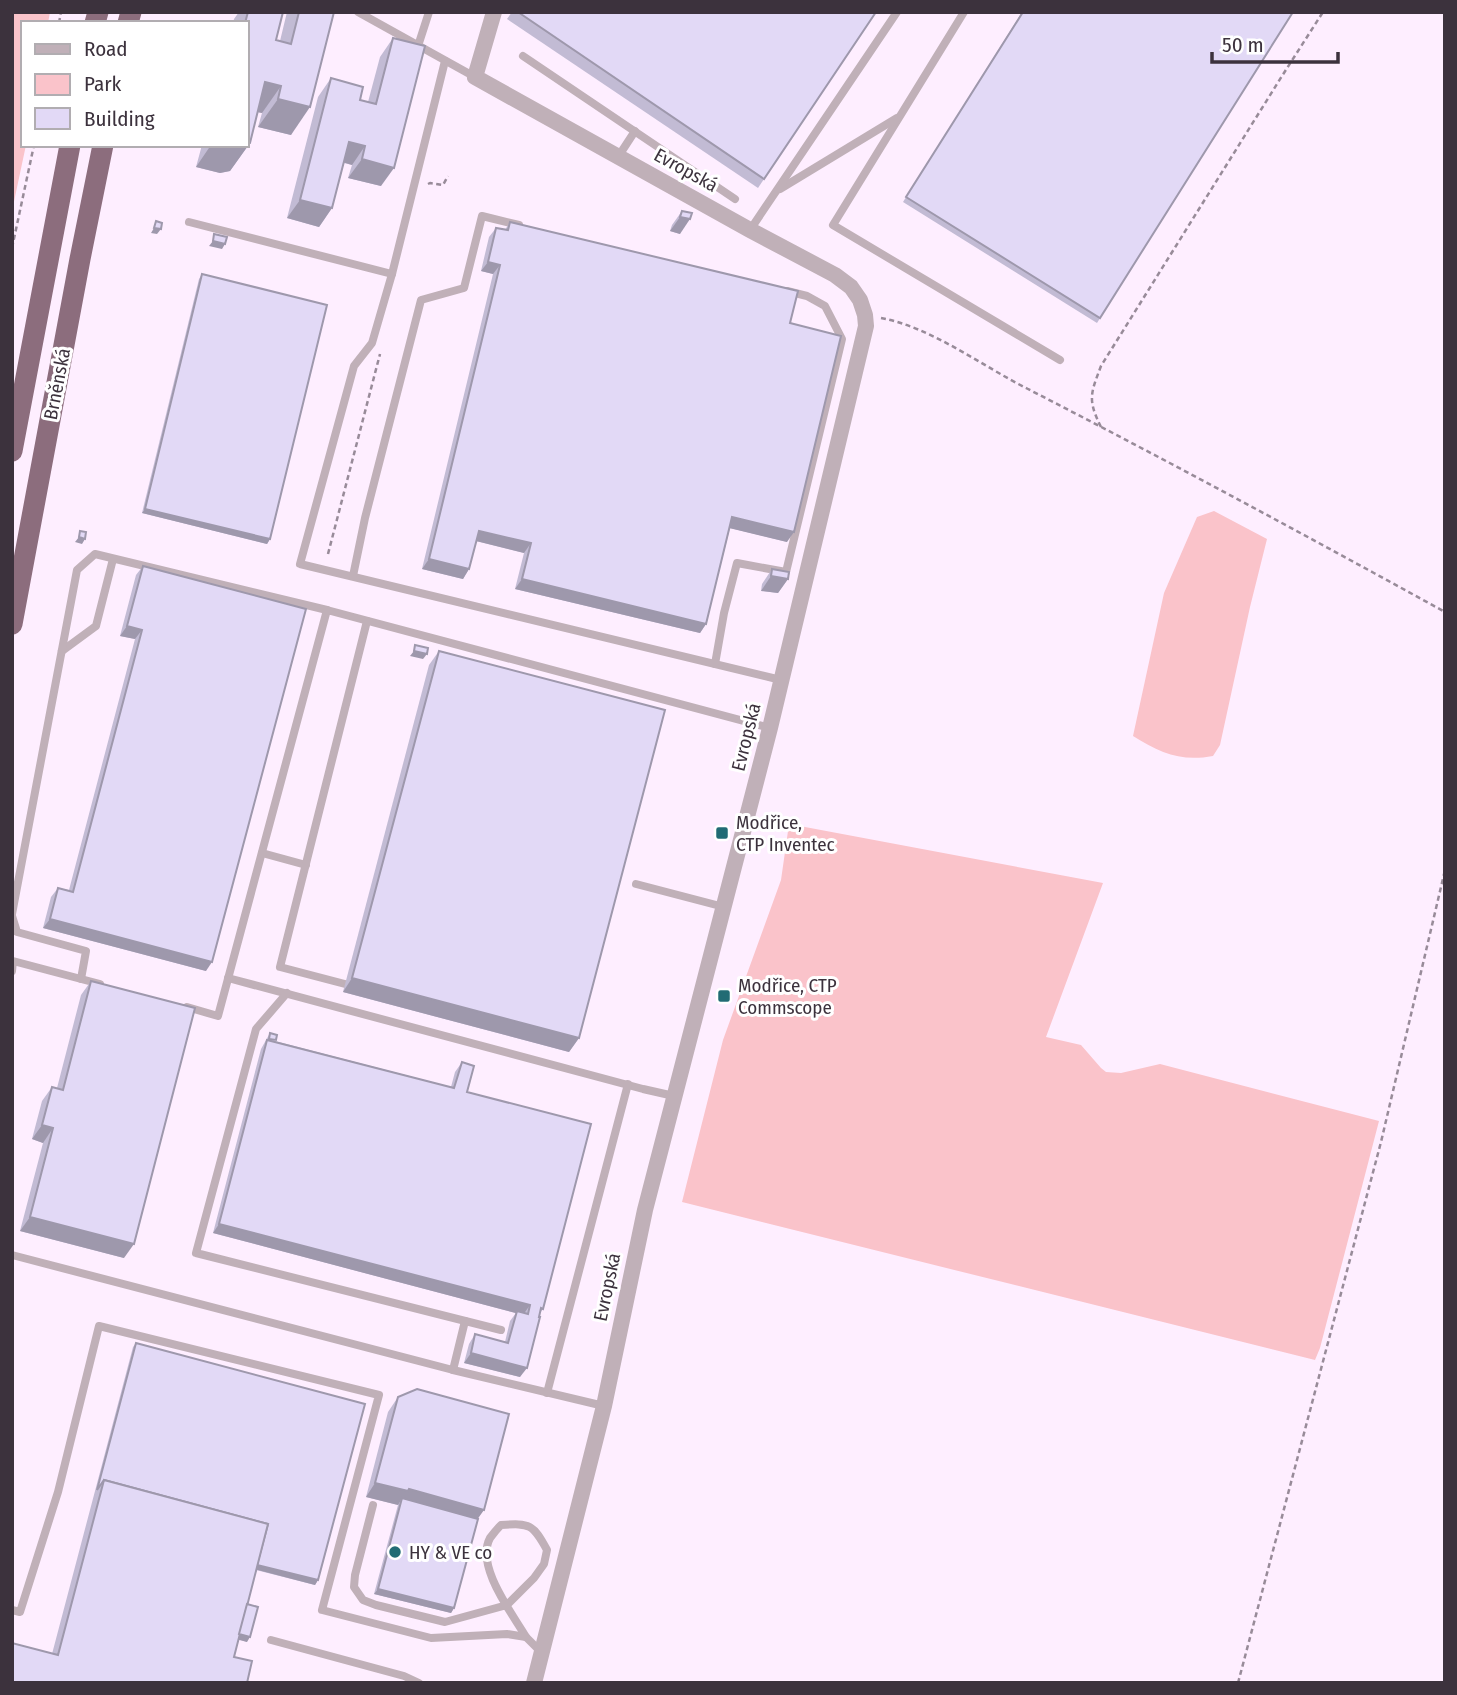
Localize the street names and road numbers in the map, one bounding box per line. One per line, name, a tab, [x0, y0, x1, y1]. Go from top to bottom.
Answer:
street label: Evropská	[650, 143, 722, 197]
street label: Brněnská	[39, 346, 75, 422]
street label: Evropská	[726, 701, 766, 773]
street label: Evropská	[589, 1251, 625, 1323]

